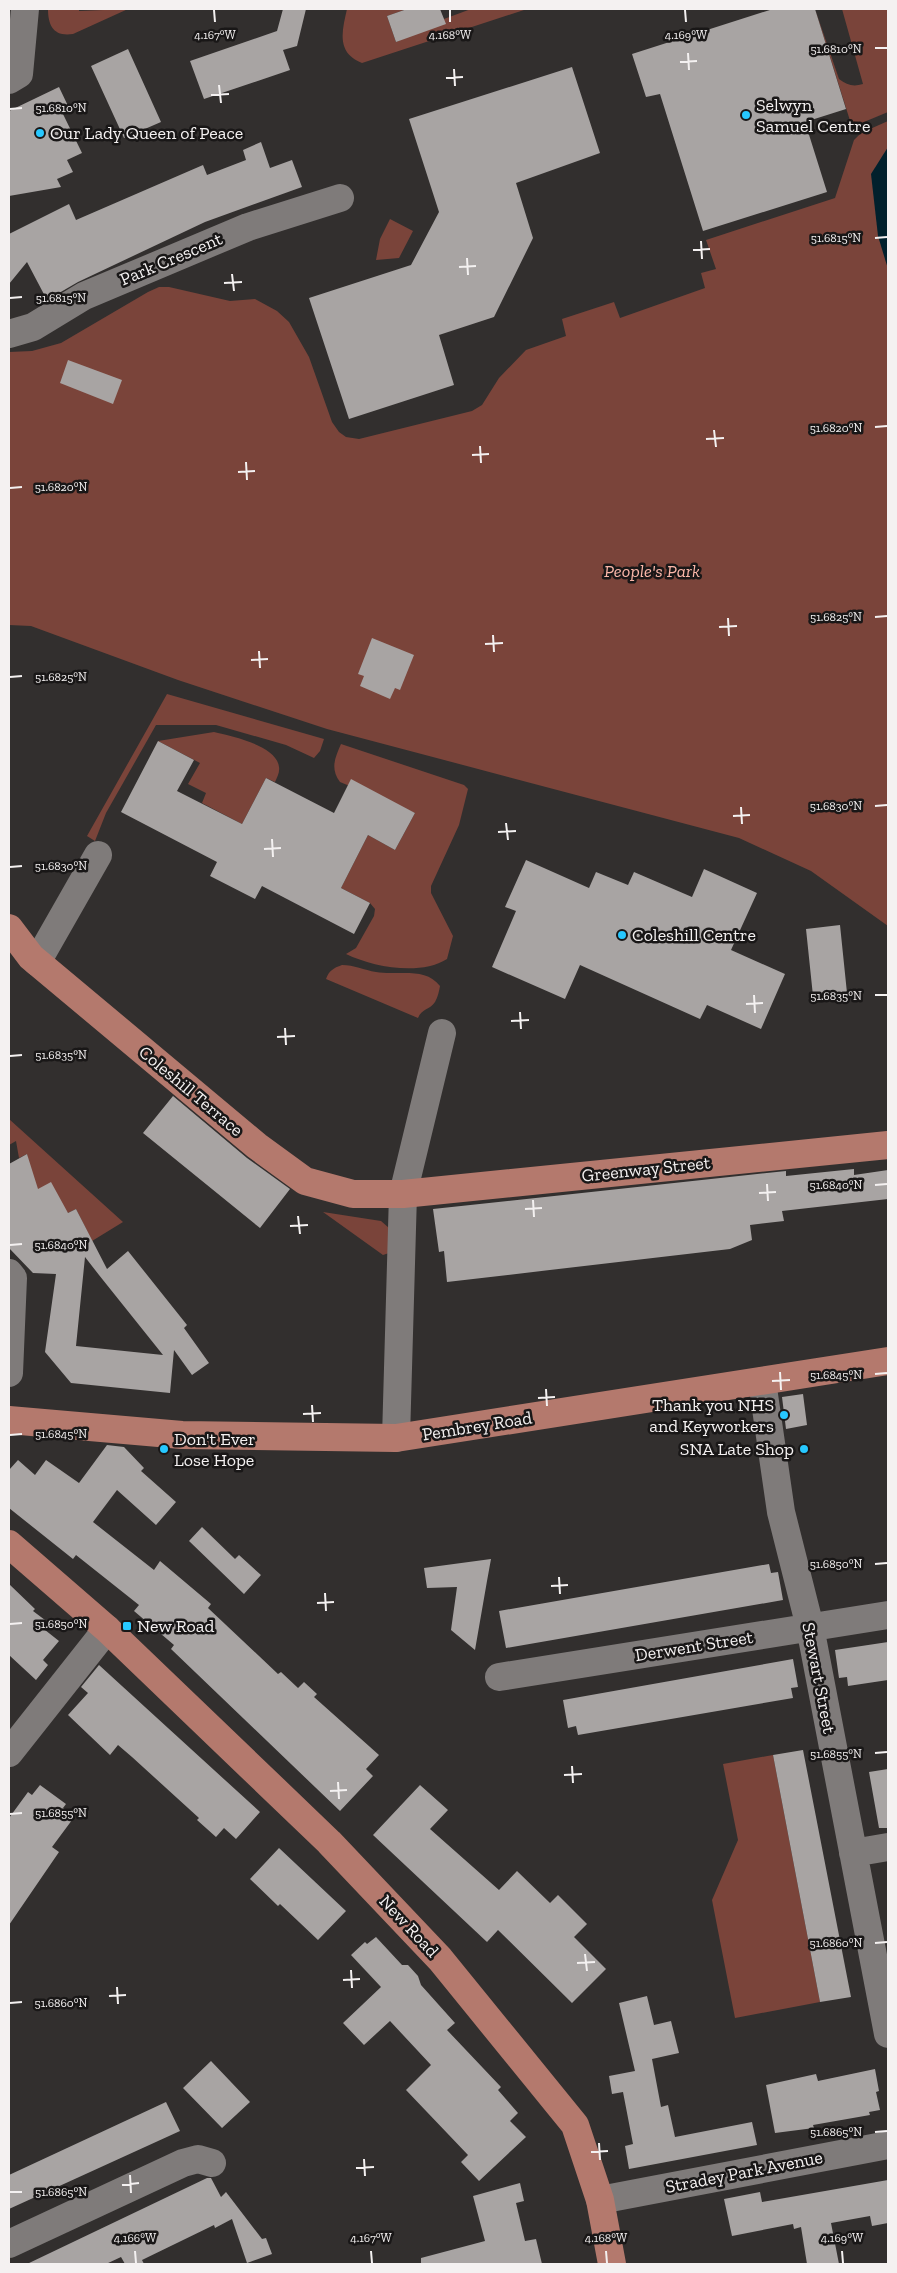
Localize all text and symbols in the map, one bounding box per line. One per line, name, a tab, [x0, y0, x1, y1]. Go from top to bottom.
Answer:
text: 4.167°W	[194, 28, 237, 42]
text: 4.168°W	[429, 28, 472, 42]
text: 4.169°W	[665, 28, 708, 42]
text: 51.6810°N	[810, 42, 862, 56]
place label: Selwyn Samuel Centre	[756, 94, 870, 137]
text: 51.6810°N	[35, 101, 87, 115]
marker: Selwyn Samuel Centre	[740, 109, 752, 121]
place label: Our Lady Queen of Peace	[50, 122, 243, 144]
marker: Our Lady Queen of Peace	[34, 127, 46, 139]
street label: Park Crescent	[116, 227, 226, 290]
text: 51.6815°N	[811, 231, 861, 245]
text: 51.6815°N	[36, 291, 86, 305]
text: 51.6820°N	[810, 421, 862, 435]
text: 51.6820°N	[35, 480, 87, 494]
park label: People's Park	[604, 560, 700, 582]
text: 51.6825°N	[810, 610, 862, 624]
text: 51.6825°N	[35, 670, 87, 684]
text: 51.6830°N	[810, 799, 862, 813]
text: 51.6830°N	[35, 859, 87, 873]
place label: Coleshill Centre	[632, 924, 756, 946]
marker: Coleshill Centre	[616, 929, 628, 941]
text: 51.6835°N	[810, 989, 862, 1003]
street label: Coleshill Terrace	[134, 1041, 248, 1141]
text: 51.6835°N	[35, 1048, 87, 1062]
street label: Greenway Street	[581, 1151, 712, 1187]
text: 51.6840°N	[810, 1178, 863, 1192]
text: 51.6840°N	[35, 1238, 88, 1252]
text: 51.6845°N	[810, 1368, 862, 1382]
place label: Thank you NHS and Keyworkers	[649, 1394, 774, 1437]
street label: Pembrey Road	[421, 1406, 534, 1446]
marker: Thank you NHS and Keyworkers	[778, 1409, 790, 1421]
text: 51.6845°N	[35, 1427, 87, 1441]
place label: Don't Ever Lose Hope	[174, 1428, 256, 1471]
place label: SNA Late Shop	[680, 1438, 794, 1460]
marker: Don't Ever Lose Hope	[158, 1443, 170, 1455]
marker: SNA Late Shop	[798, 1443, 810, 1455]
text: 51.6850°N	[810, 1557, 862, 1571]
place label: New Road	[137, 1615, 214, 1637]
text: 51.6850°N	[35, 1617, 87, 1631]
marker: New Road	[121, 1620, 133, 1632]
street label: Stewart Street	[797, 1621, 841, 1736]
street label: Derwent Street	[633, 1626, 755, 1666]
text: 51.6855°N	[810, 1747, 862, 1761]
text: 51.6855°N	[35, 1806, 87, 1820]
street label: New Road	[375, 1890, 443, 1962]
text: 51.6860°N	[810, 1936, 863, 1950]
text: 51.6860°N	[35, 1996, 88, 2010]
text: 51.6865°N	[810, 2125, 862, 2139]
street label: Stradey Park Avenue	[664, 2146, 824, 2198]
text: 51.6865°N	[35, 2185, 87, 2199]
text: 4.166°W	[114, 2231, 157, 2245]
text: 4.167°W	[350, 2231, 393, 2245]
text: 4.168°W	[585, 2231, 628, 2245]
text: 4.169°W	[821, 2231, 864, 2245]

